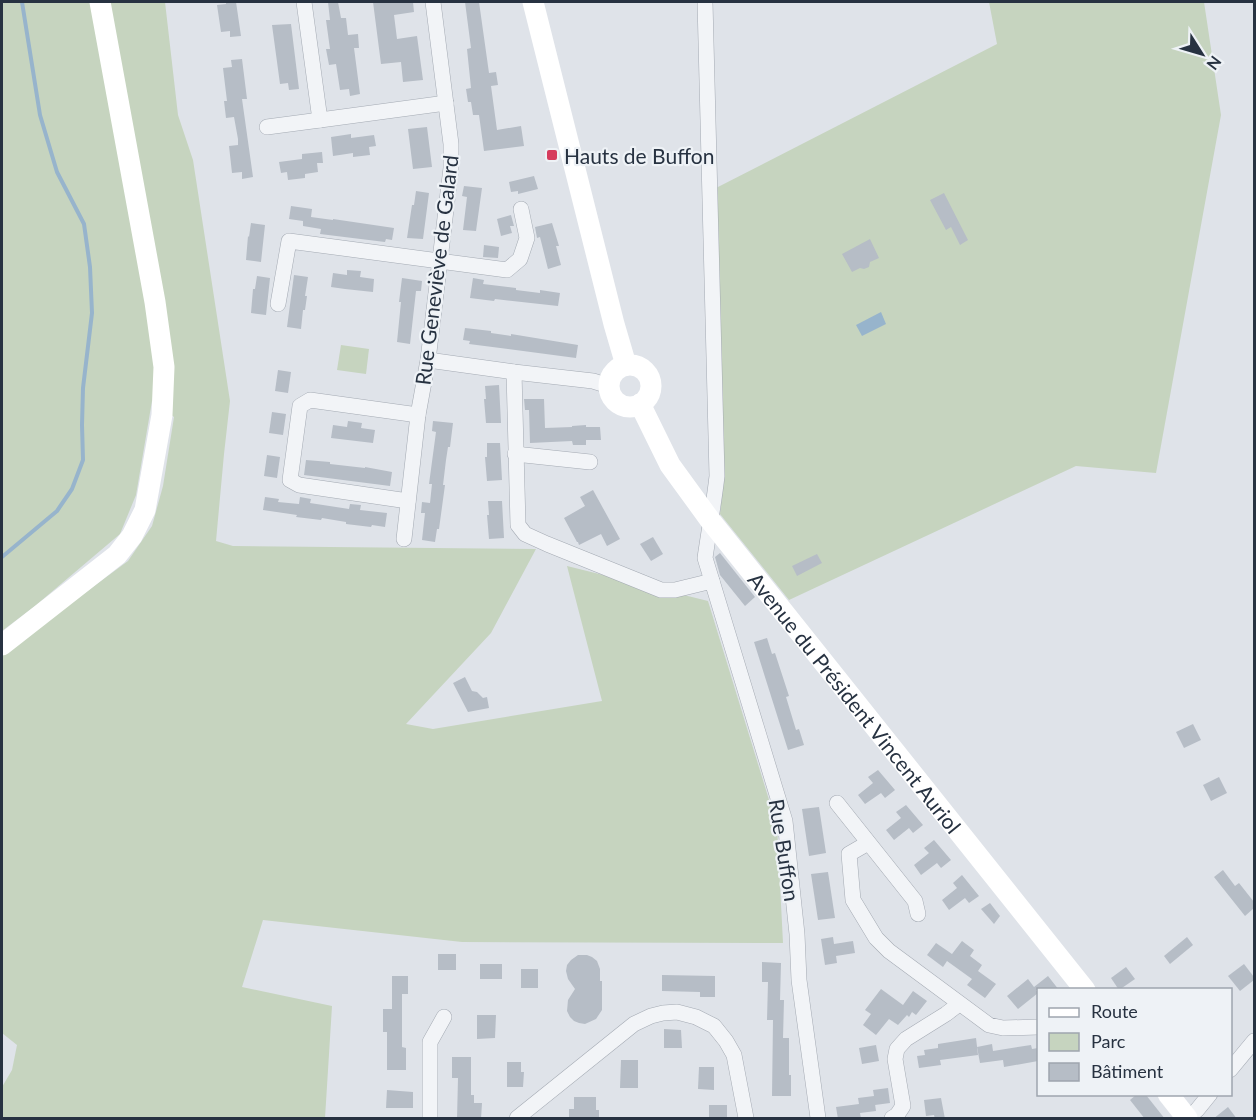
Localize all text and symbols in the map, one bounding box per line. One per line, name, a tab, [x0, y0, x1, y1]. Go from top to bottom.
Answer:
north arrow	[1172, 24, 1232, 84]
text: N	[1203, 53, 1226, 74]
place label: Hauts de Buffon	[564, 143, 714, 168]
marker: Hauts de Buffon	[545, 148, 559, 162]
street label: Rue Geneviève de Galard	[409, 153, 463, 387]
street label: Avenue du Président Vincent Auriol	[744, 567, 967, 837]
street label: Rue Buffon	[765, 797, 805, 903]
legend	[1037, 988, 1232, 1096]
text: Route	[1091, 1000, 1138, 1022]
text: Parc	[1091, 1030, 1126, 1052]
text: Bâtiment	[1091, 1060, 1164, 1082]

